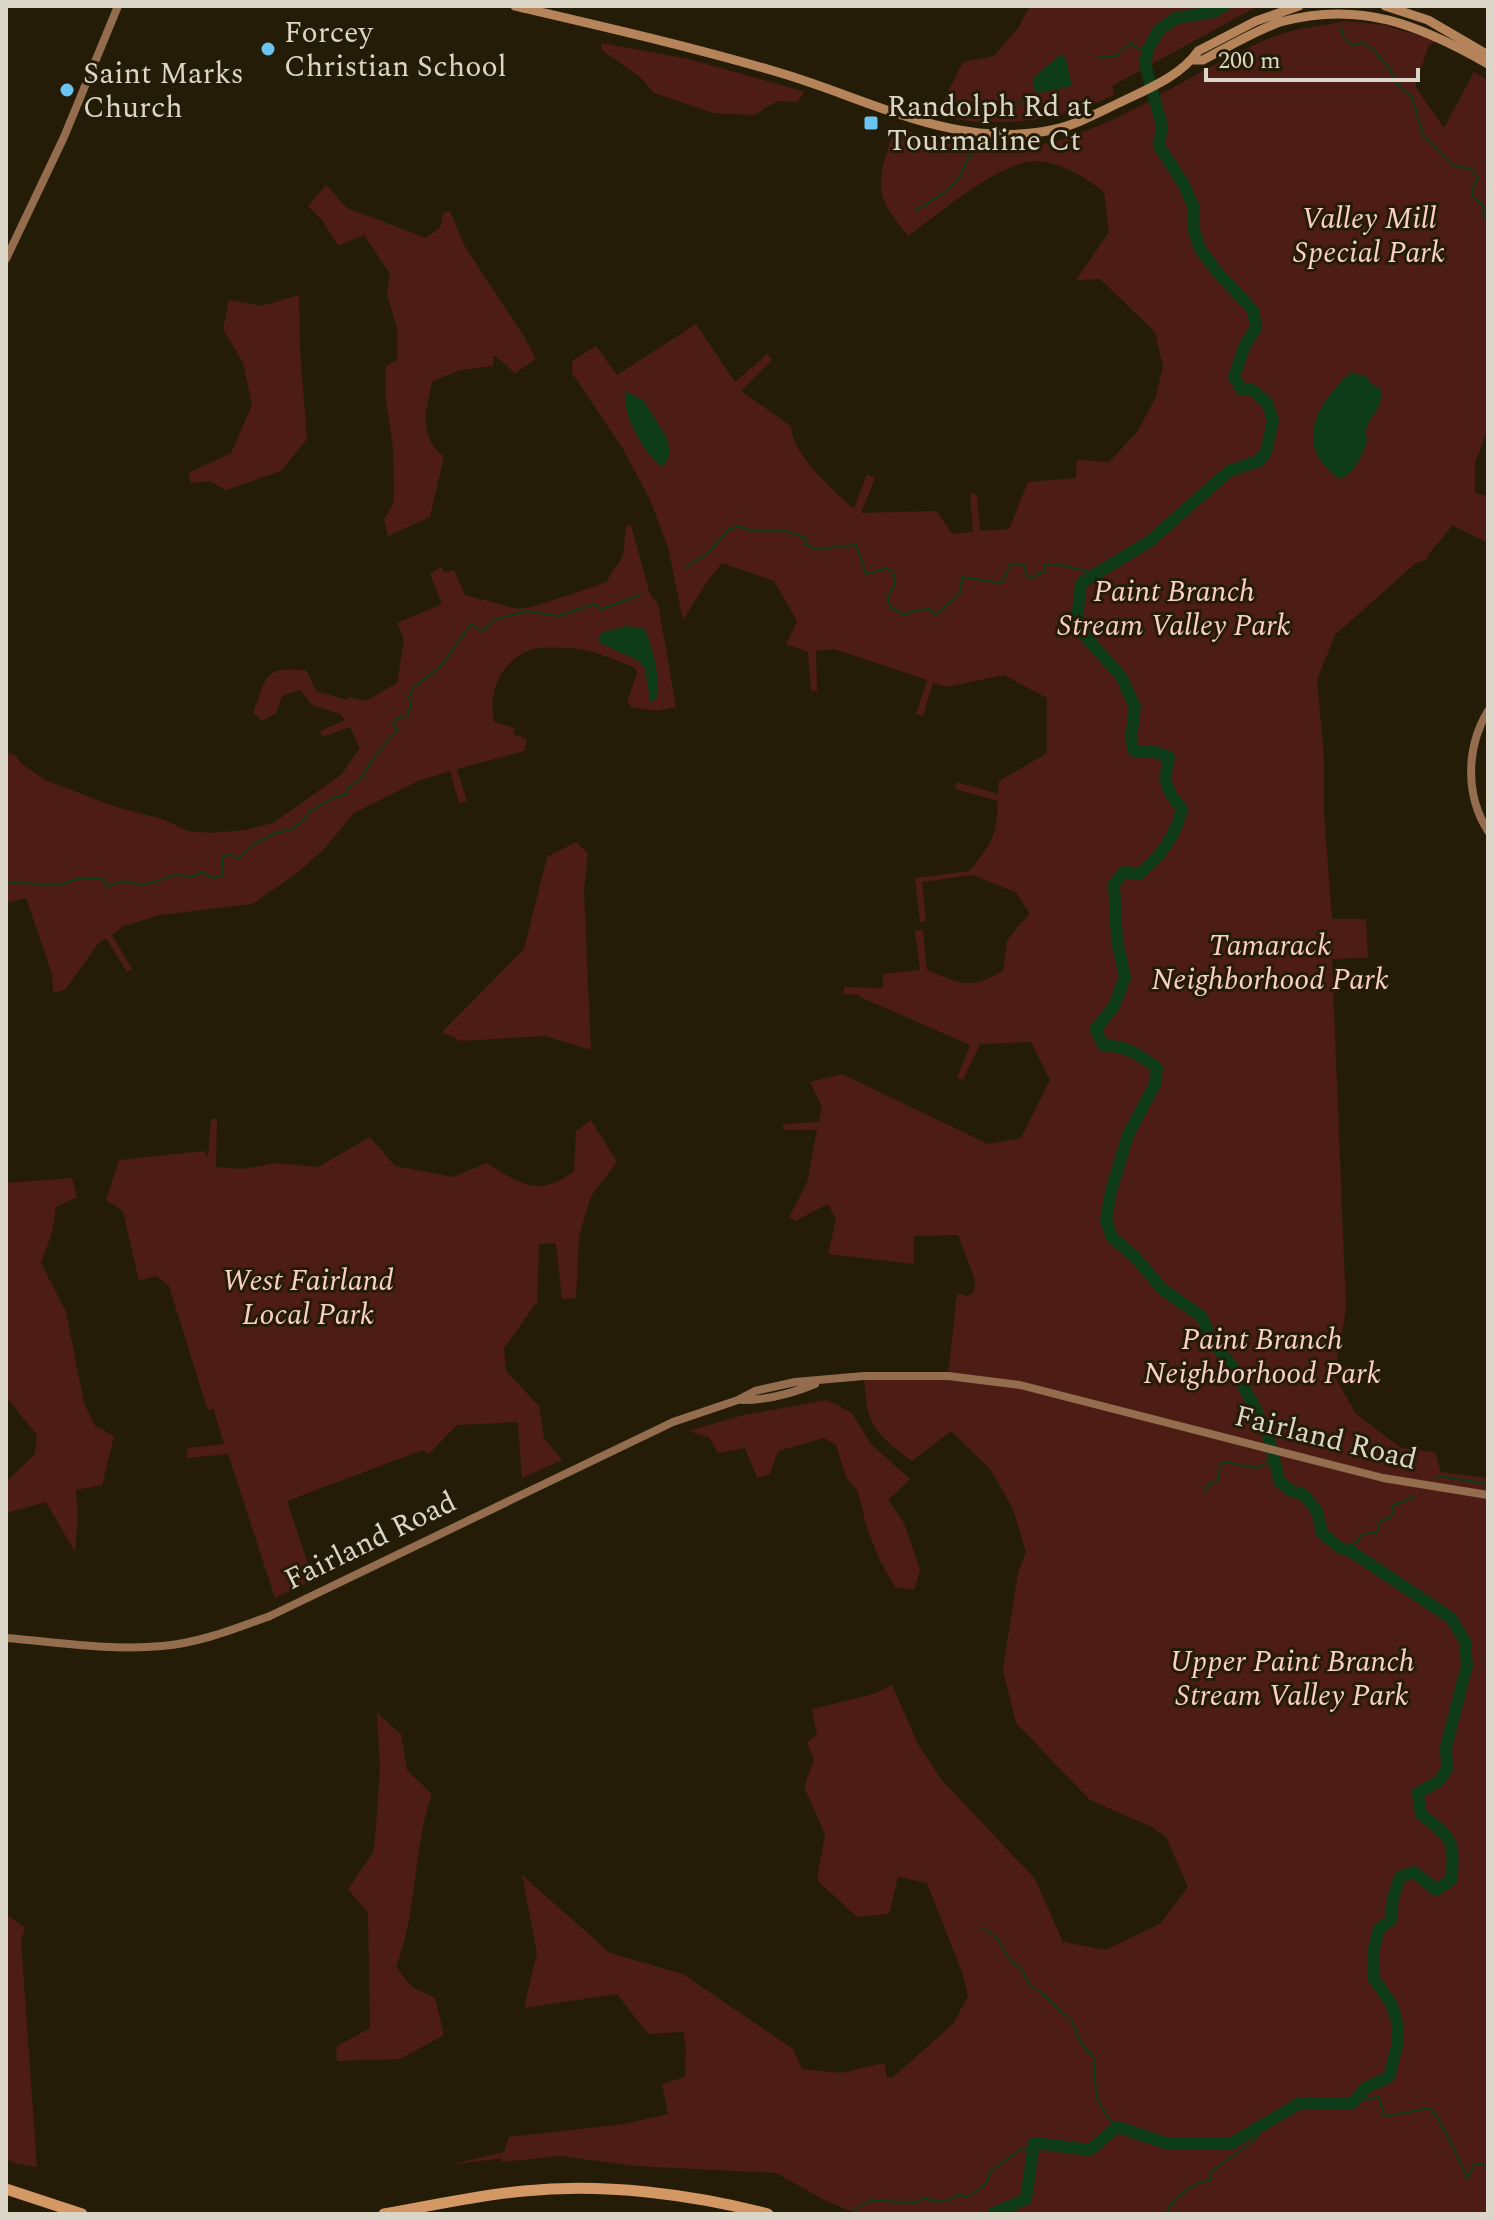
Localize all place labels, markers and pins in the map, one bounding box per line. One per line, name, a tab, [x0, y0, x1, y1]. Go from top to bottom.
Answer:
place label: Forcey Christian School	[284, 10, 507, 90]
marker: Forcey Christian School	[259, 40, 277, 58]
place label: Saint Marks Church	[83, 51, 244, 131]
marker: Saint Marks Church	[58, 81, 76, 99]
place label: Randolph Rd at Tourmaline Ct	[887, 84, 1092, 164]
marker: Randolph Rd at Tourmaline Ct	[862, 114, 880, 132]

